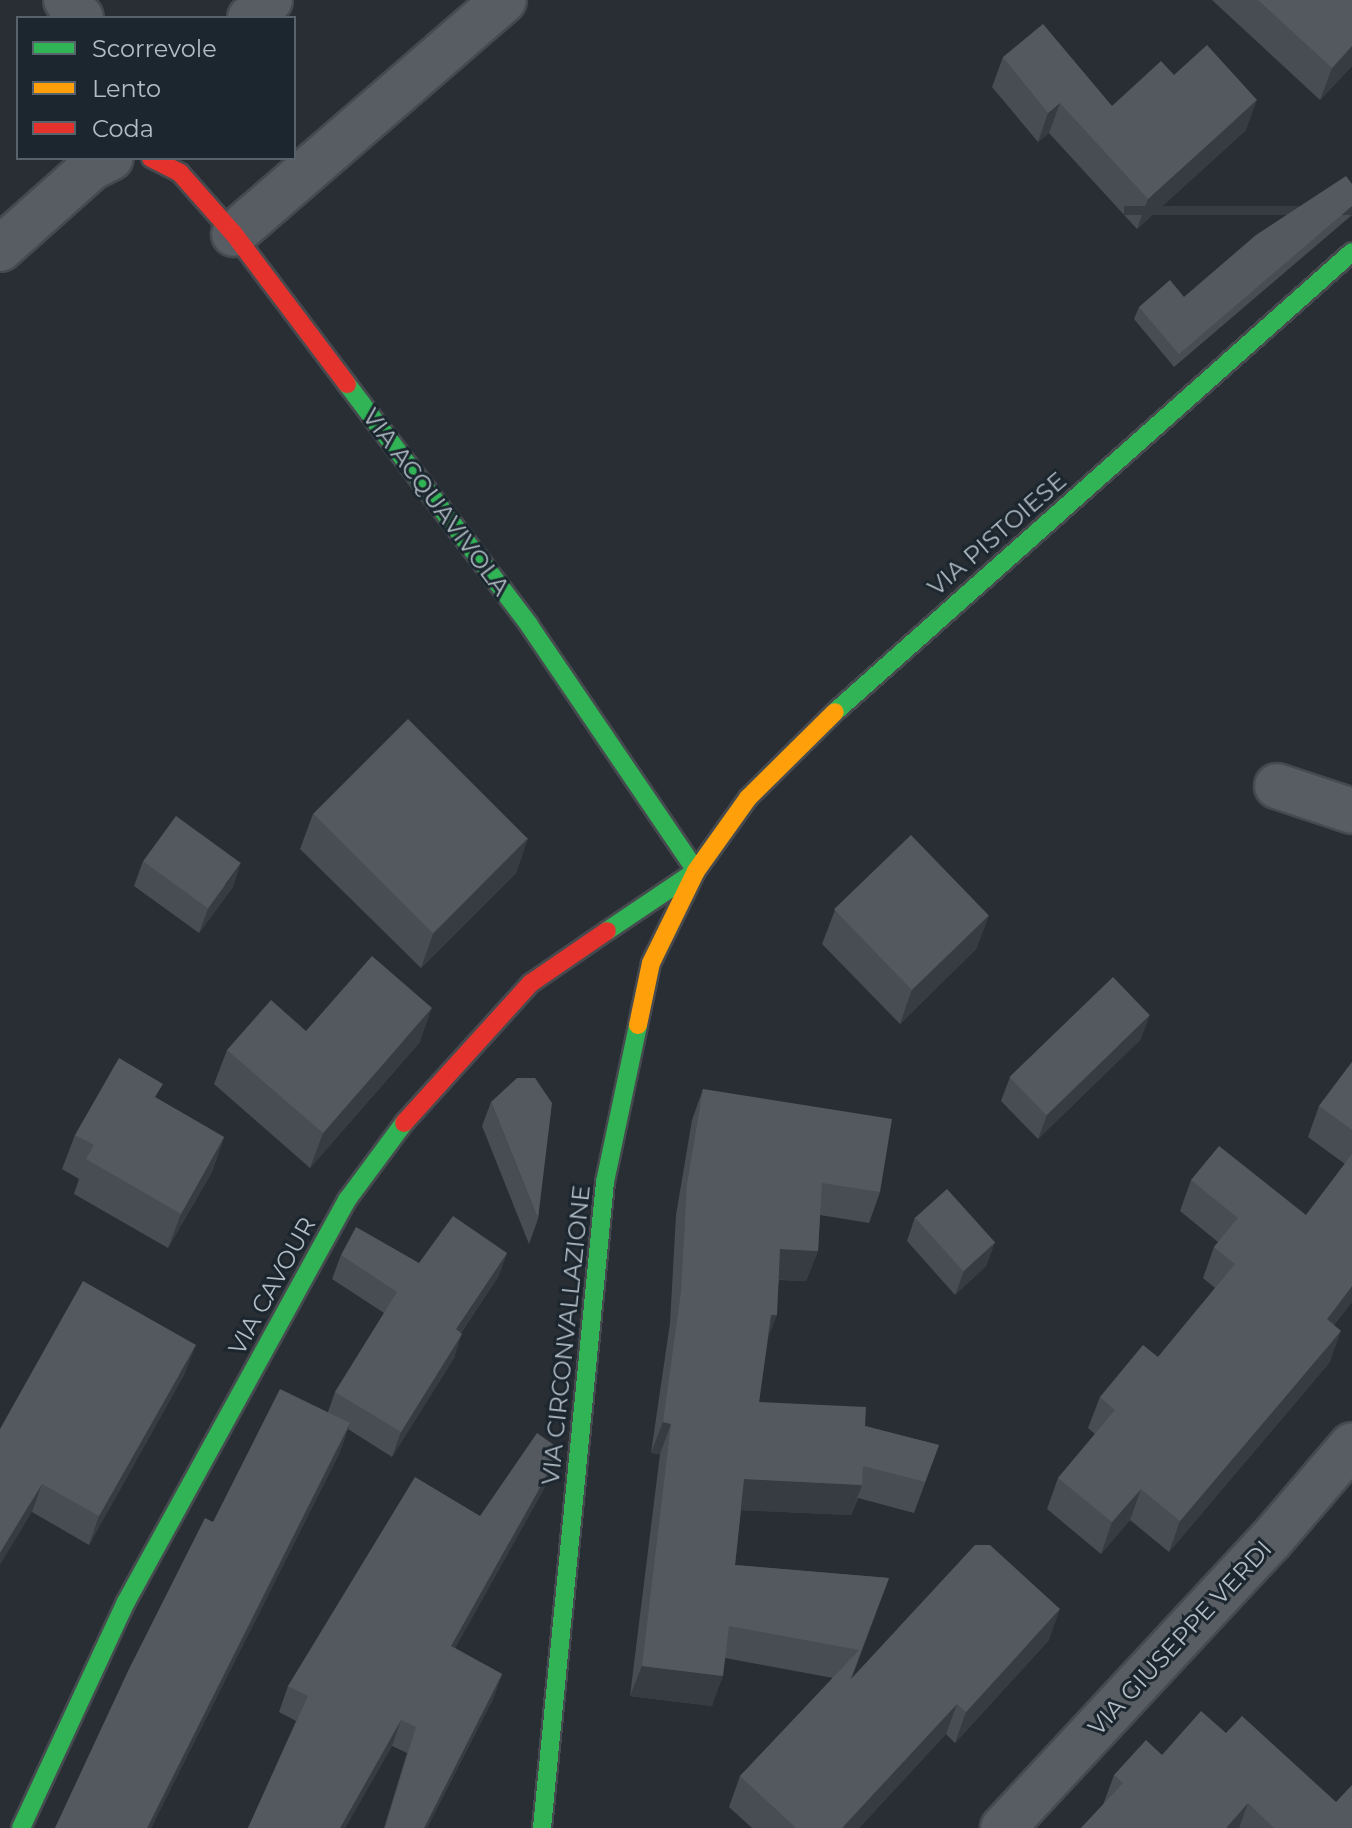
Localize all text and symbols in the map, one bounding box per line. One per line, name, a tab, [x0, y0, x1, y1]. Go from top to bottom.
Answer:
legend	[16, 16, 296, 160]
text: Scorrevole	[92, 34, 217, 63]
text: Lento	[92, 74, 161, 103]
text: Coda	[92, 114, 154, 143]
street label: VIA ACQUAVIVOLA	[356, 403, 516, 601]
street label: VIA PISTOIESE	[922, 466, 1072, 602]
street label: VIA CIRCONVALLAZIONE	[536, 1184, 596, 1486]
street label: VIA CAVOUR	[222, 1212, 322, 1360]
street label: VIA GIUSEPPE VERDI	[1082, 1535, 1278, 1741]

